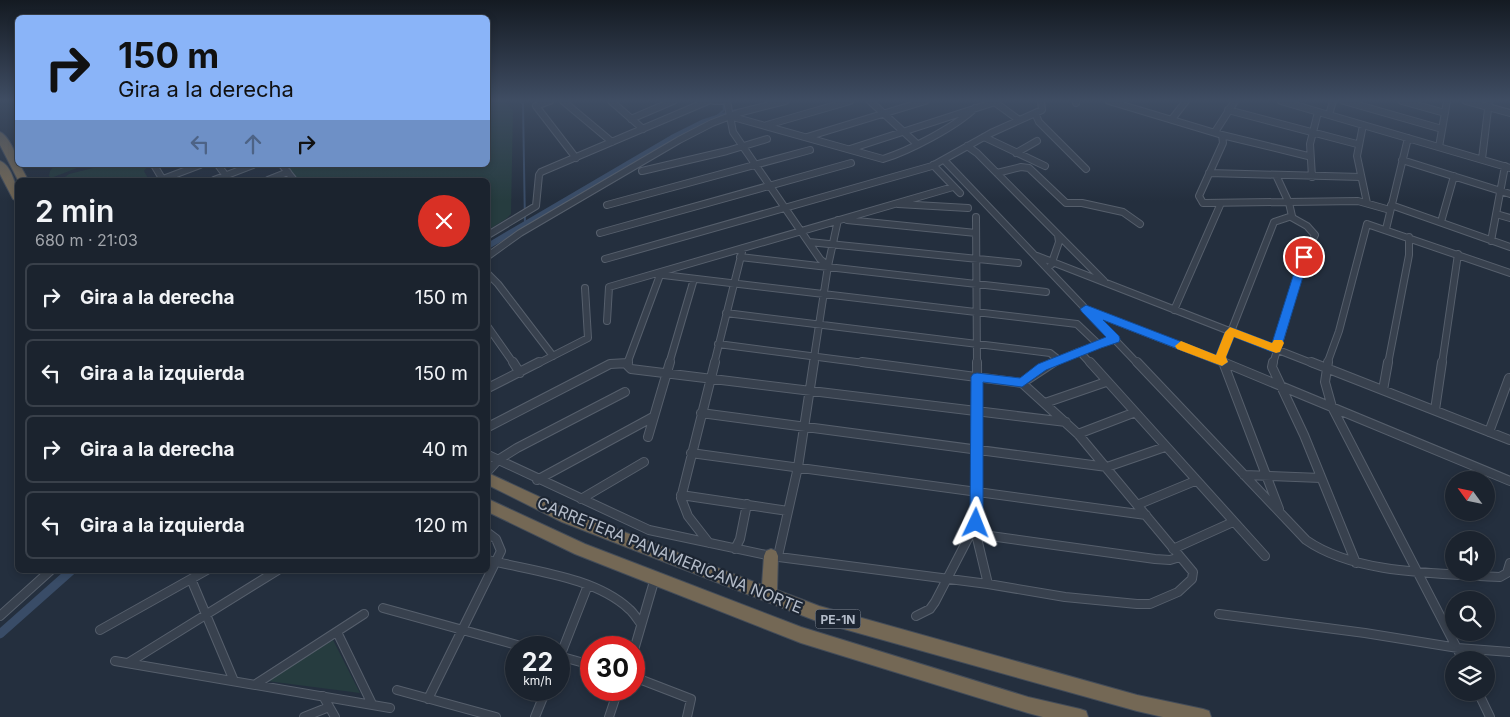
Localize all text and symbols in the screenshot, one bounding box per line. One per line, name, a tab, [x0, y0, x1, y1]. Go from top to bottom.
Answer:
text: 150 m	[118, 34, 219, 76]
icon: right	[35, 35, 100, 100]
text: Gira a la derecha	[118, 76, 294, 102]
icon: left	[186, 130, 214, 158]
icon: ahead	[239, 130, 267, 158]
icon: right	[292, 130, 320, 158]
text: 2 min	[35, 193, 114, 229]
button: close	[418, 195, 470, 247]
text: 680 m · 21:03	[35, 230, 138, 250]
pin	[1283, 236, 1325, 278]
icon: arrive	[1290, 243, 1318, 271]
icon: right	[37, 283, 65, 311]
text: Gira a la derecha	[80, 286, 235, 309]
text: 150 m	[415, 286, 468, 309]
icon: left	[37, 359, 65, 387]
text: Gira a la izquierda	[80, 362, 245, 385]
text: 150 m	[415, 362, 468, 385]
icon: right	[37, 435, 65, 463]
text: Gira a la derecha	[80, 438, 235, 461]
text: 40 m	[422, 438, 468, 461]
north arrow	[1445, 471, 1495, 521]
map controls	[1445, 471, 1495, 701]
street label: CARRETERA PANAMERICANA NORTE	[534, 492, 806, 618]
position arrow	[949, 496, 1001, 548]
icon: left	[37, 511, 65, 539]
text: Gira a la izquierda	[80, 514, 245, 537]
text: 120 m	[415, 514, 468, 537]
button: sound	[1445, 531, 1495, 581]
button: search	[1445, 591, 1495, 641]
road number: PE-1N	[816, 610, 860, 628]
speed limit sign: 30	[580, 636, 645, 701]
text: 22	[522, 647, 553, 677]
button: layers	[1445, 651, 1495, 701]
text: km/h	[523, 673, 552, 688]

